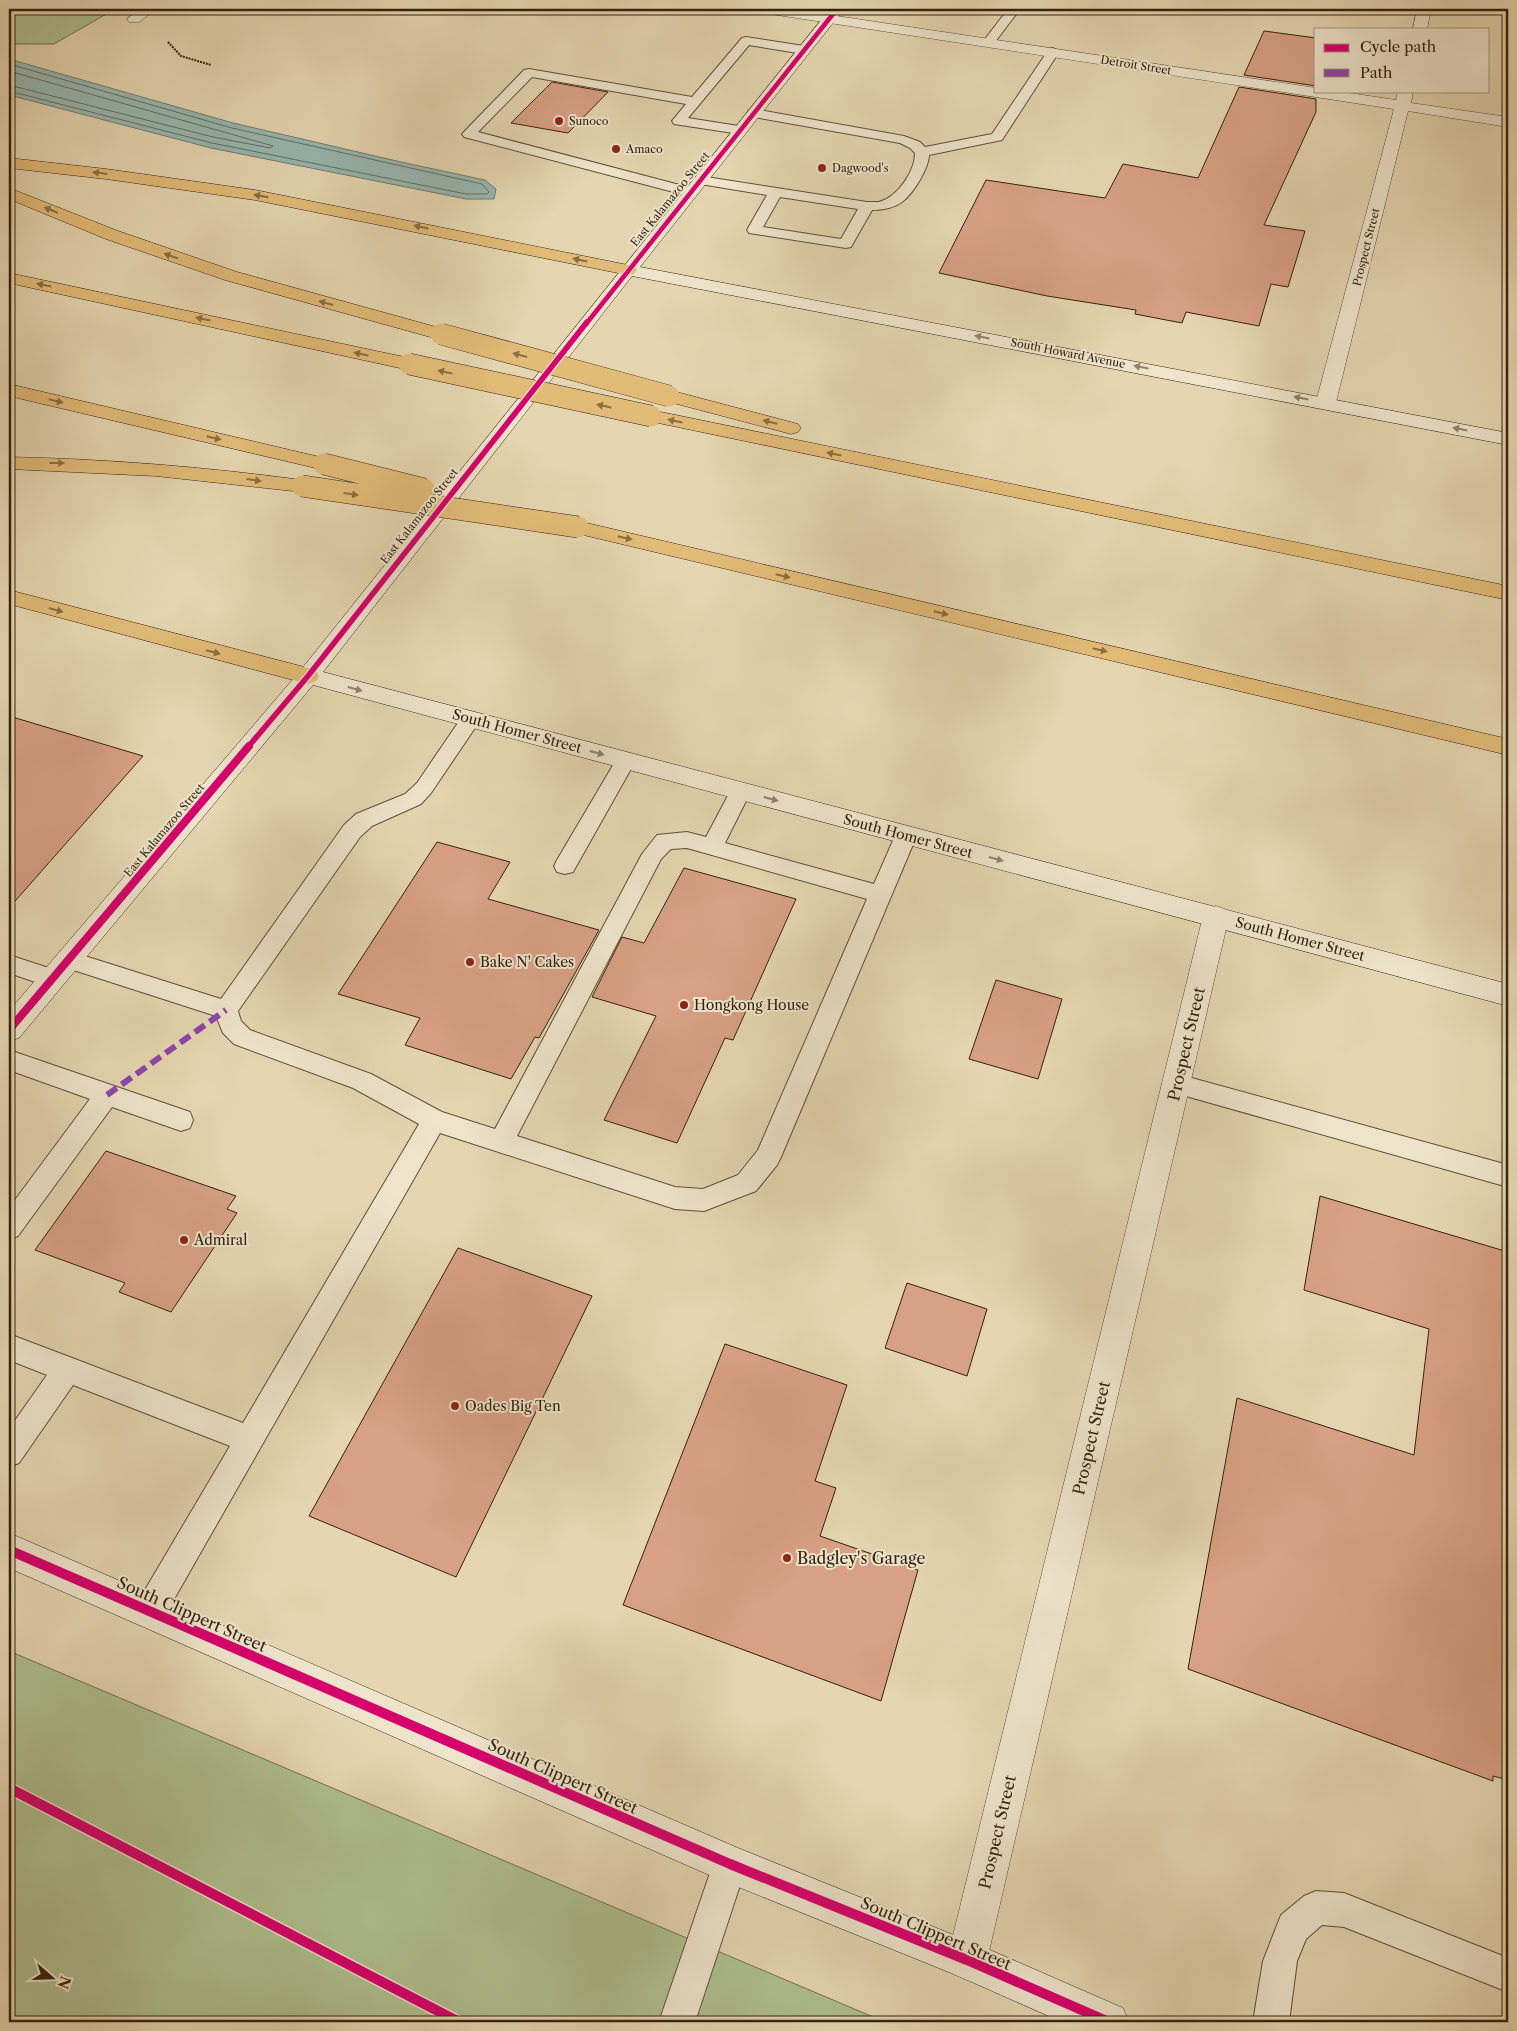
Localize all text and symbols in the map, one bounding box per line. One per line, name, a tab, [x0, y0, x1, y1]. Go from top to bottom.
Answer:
legend	[1314, 28, 1490, 92]
text: Cycle path	[1360, 37, 1437, 56]
street label: Detroit Street	[1100, 52, 1173, 78]
text: Path	[1360, 63, 1393, 82]
place label: Sunoco	[569, 114, 609, 128]
marker: Sunoco	[553, 115, 565, 127]
place label: Amaco	[625, 142, 663, 156]
marker: Amaco	[610, 143, 622, 155]
street label: East Kalamazoo Street	[628, 149, 713, 249]
place label: Dagwood's	[832, 161, 889, 175]
marker: Dagwood's	[816, 162, 828, 174]
one-way arrow	[92, 169, 108, 177]
one-way arrow	[253, 192, 269, 200]
one-way arrow	[44, 206, 58, 214]
street label: Prospect Street	[1350, 206, 1382, 288]
one-way arrow	[412, 223, 428, 231]
one-way arrow	[163, 252, 178, 260]
one-way arrow	[572, 256, 587, 264]
one-way arrow	[36, 281, 51, 289]
one-way arrow	[319, 299, 334, 307]
one-way arrow	[194, 315, 210, 323]
one-way arrow	[973, 332, 989, 340]
street label: South Howard Avenue	[1009, 335, 1127, 371]
one-way arrow	[354, 350, 369, 358]
one-way arrow	[513, 351, 528, 359]
one-way arrow	[1133, 363, 1149, 371]
one-way arrow	[437, 368, 452, 376]
one-way arrow	[1293, 393, 1309, 401]
one-way arrow	[49, 397, 64, 405]
one-way arrow	[596, 402, 611, 410]
one-way arrow	[667, 417, 683, 425]
one-way arrow	[762, 418, 777, 426]
one-way arrow	[1453, 425, 1468, 433]
one-way arrow	[207, 434, 222, 442]
one-way arrow	[827, 450, 842, 458]
one-way arrow	[50, 459, 66, 467]
street label: East Kalamazoo Street	[377, 465, 461, 567]
one-way arrow	[247, 476, 263, 484]
one-way arrow	[343, 490, 359, 498]
one-way arrow	[618, 534, 633, 542]
one-way arrow	[776, 572, 791, 580]
one-way arrow	[48, 606, 63, 614]
one-way arrow	[934, 609, 949, 617]
one-way arrow	[1092, 646, 1107, 654]
one-way arrow	[205, 648, 220, 656]
one-way arrow	[348, 685, 363, 693]
street label: South Homer Street	[450, 705, 584, 757]
one-way arrow	[590, 749, 605, 757]
street label: East Kalamazoo Street	[121, 780, 207, 880]
one-way arrow	[763, 795, 779, 803]
street label: South Homer Street	[841, 810, 975, 862]
one-way arrow	[988, 855, 1003, 863]
street label: South Homer Street	[1233, 913, 1367, 965]
place label: Bake N' Cakes	[480, 953, 574, 971]
marker: Bake N' Cakes	[464, 956, 476, 968]
street label: Prospect Street	[1163, 985, 1209, 1103]
place label: Hongkong House	[694, 996, 809, 1014]
marker: Hongkong House	[678, 999, 690, 1011]
place label: Admiral	[193, 1231, 247, 1249]
marker: Admiral	[178, 1234, 190, 1246]
street label: Prospect Street	[1068, 1379, 1114, 1497]
place label: Oades Big Ten	[465, 1397, 561, 1415]
marker: Oades Big Ten	[449, 1400, 461, 1412]
place label: Badgley's Garage	[797, 1548, 925, 1568]
marker: Badgley's Garage	[781, 1552, 793, 1564]
street label: South Clippert Street	[114, 1572, 270, 1656]
street label: South Clippert Street	[485, 1734, 641, 1818]
street label: Prospect Street	[974, 1773, 1020, 1891]
street label: South Clippert Street	[858, 1892, 1015, 1974]
north arrow	[28, 1954, 78, 2004]
text: N	[54, 1974, 75, 1991]

